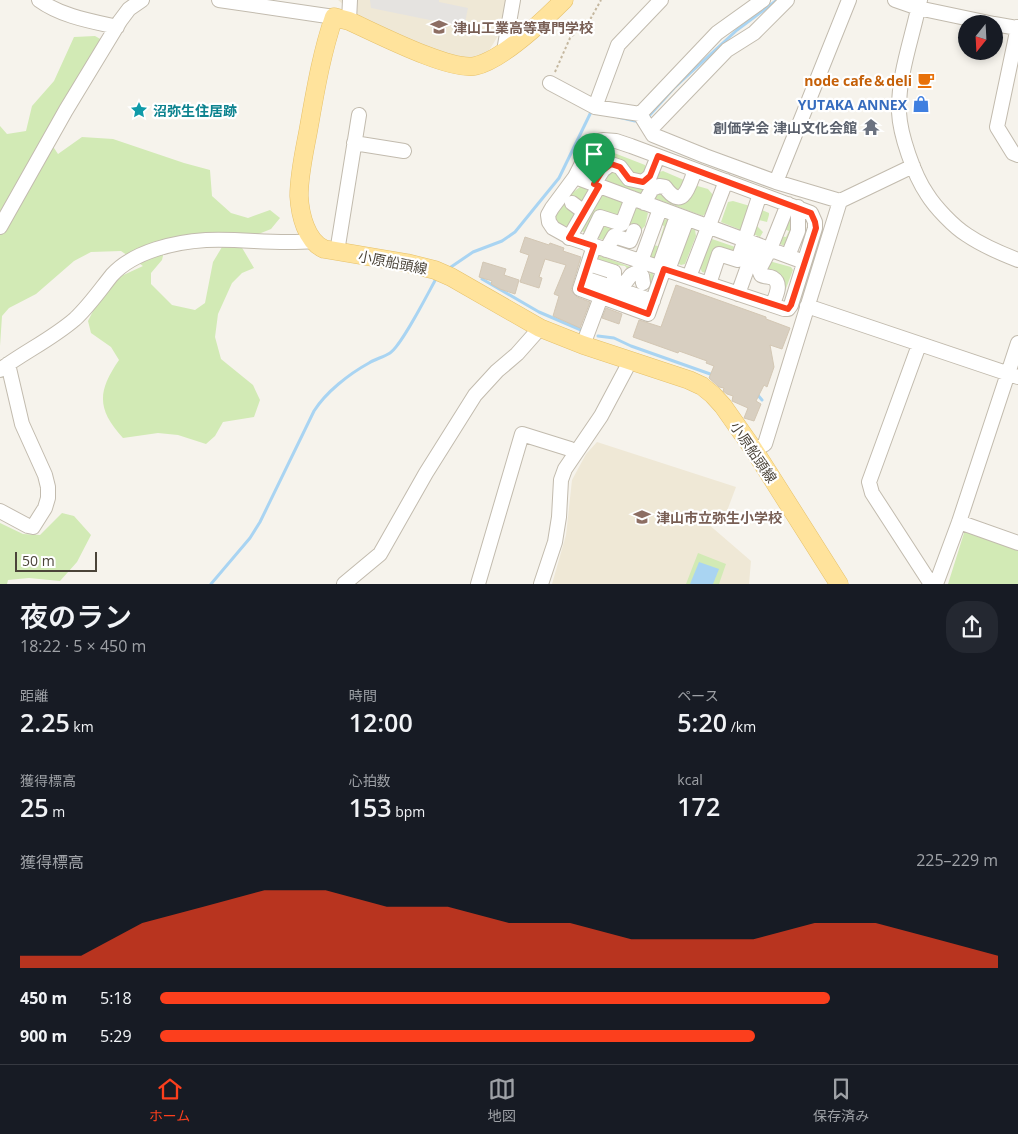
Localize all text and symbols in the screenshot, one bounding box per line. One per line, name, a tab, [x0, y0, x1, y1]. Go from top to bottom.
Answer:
north arrow	[958, 15, 1002, 60]
map controls	[958, 15, 1003, 60]
school or university icon: 津山工業高等専門学校	[429, 17, 449, 37]
place label: 津山工業高等専門学校	[453, 18, 593, 37]
cafe icon: node cafe＆deli	[916, 70, 936, 90]
place label: node cafe＆deli	[804, 71, 912, 90]
shop icon: YUTAKA ANNEX	[911, 94, 931, 114]
place label: YUTAKA ANNEX	[798, 95, 908, 114]
place icon: 沼弥生住居跡	[129, 100, 149, 120]
place label: 沼弥生住居跡	[153, 101, 237, 120]
temple icon: 創価学会 津山文化会館	[861, 117, 881, 137]
place label: 創価学会 津山文化会館	[713, 118, 857, 137]
pin	[573, 133, 615, 184]
icon: arrive	[580, 140, 608, 168]
street label: 小原船頭線	[357, 246, 429, 278]
street label: 小原船頭線	[727, 418, 781, 486]
school or university icon: 津山市立弥生小学校	[632, 507, 652, 527]
place label: 津山市立弥生小学校	[656, 508, 782, 527]
scale bar	[15, 549, 98, 572]
text: 50 m	[22, 551, 55, 570]
text: 夜のラン	[20, 597, 132, 635]
button: share	[946, 601, 998, 653]
text: 18:22 · 5 × 450 m	[20, 635, 146, 657]
text: 距離	[20, 686, 48, 705]
text: 時間	[349, 686, 377, 705]
text: ペース	[677, 686, 719, 705]
text: 2.25	[20, 705, 70, 739]
text: 12:00	[349, 705, 413, 739]
text: 5:20	[677, 705, 727, 739]
text: km	[70, 717, 94, 736]
text: /km	[727, 717, 756, 736]
text: kcal	[677, 770, 703, 789]
text: 獲得標高	[20, 771, 76, 790]
text: 心拍数	[349, 771, 391, 790]
text: 172	[677, 789, 720, 823]
text: 25	[20, 790, 49, 824]
text: 153	[349, 790, 392, 824]
text: m	[49, 802, 65, 821]
text: bpm	[392, 802, 425, 821]
text: 225–229 m	[916, 849, 998, 871]
text: 獲得標高	[20, 851, 84, 873]
text: 450 m	[20, 987, 67, 1009]
text: 5:18	[100, 987, 132, 1009]
text: 900 m	[20, 1025, 67, 1047]
text: 5:29	[100, 1025, 132, 1047]
tab: ホーム	[149, 1075, 190, 1125]
tab: 地図	[488, 1075, 516, 1125]
tab: 保存済み	[813, 1075, 869, 1125]

